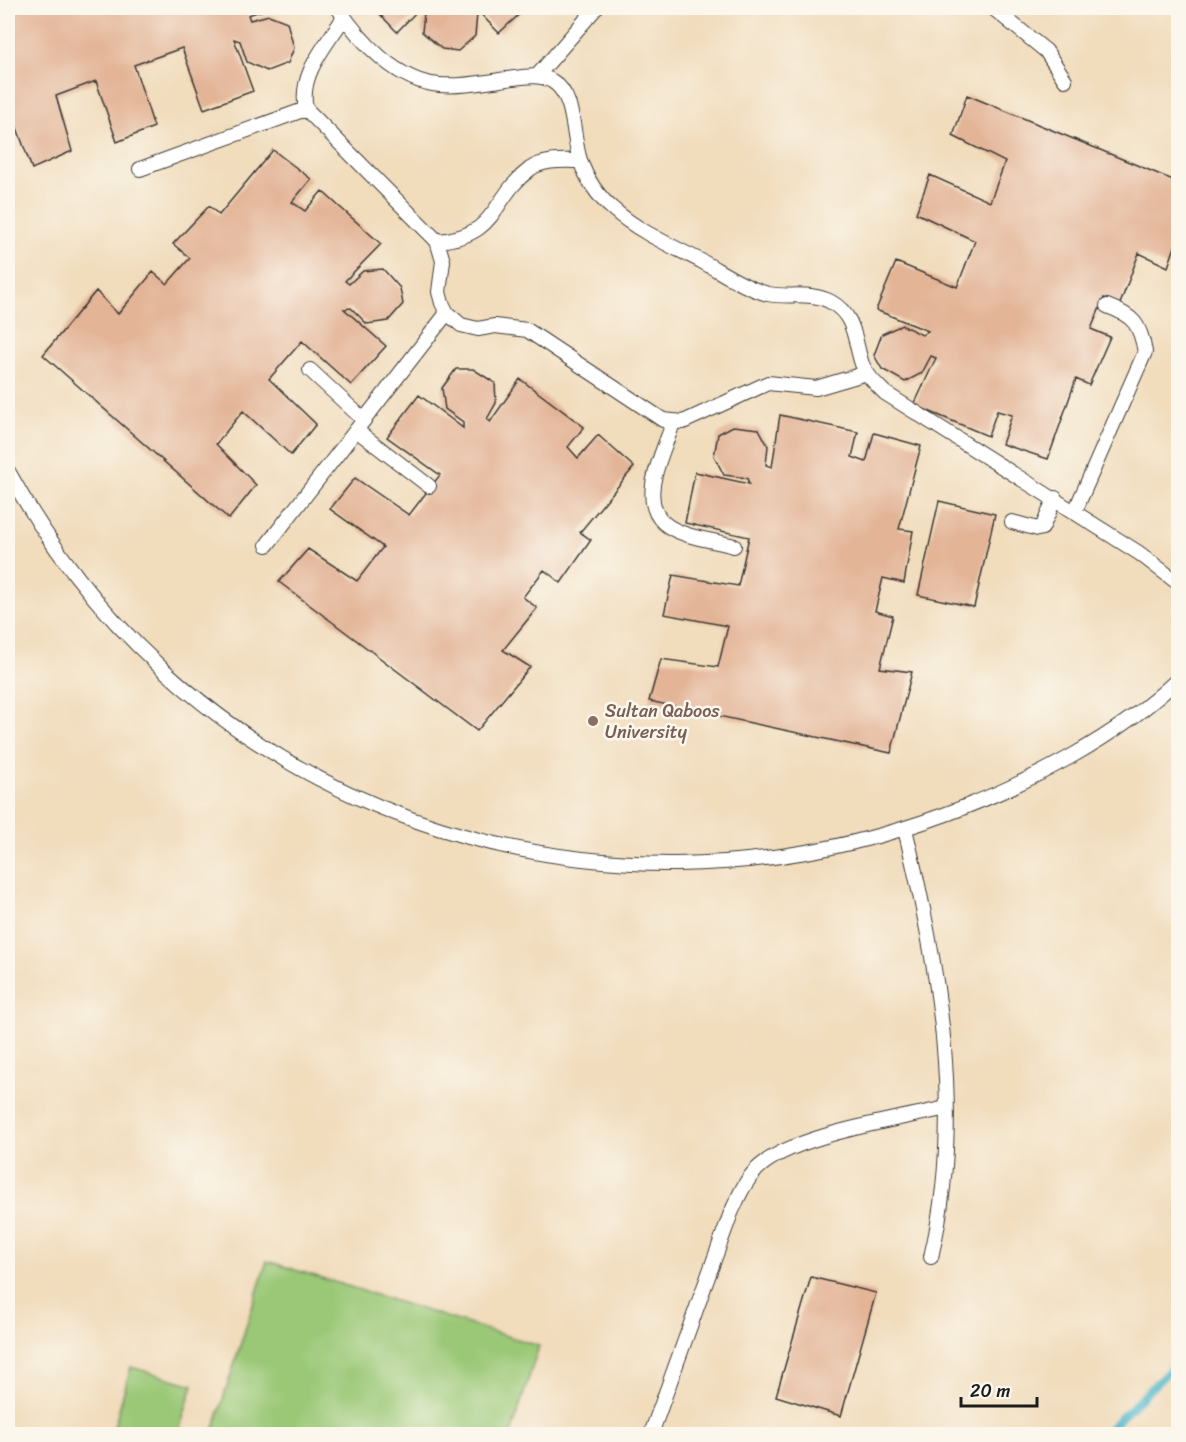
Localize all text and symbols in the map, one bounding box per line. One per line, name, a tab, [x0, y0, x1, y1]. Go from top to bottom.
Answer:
place label: Sultan Qaboos University	[605, 695, 720, 748]
marker: Sultan Qaboos University	[586, 714, 600, 728]
scale bar	[961, 1370, 1038, 1408]
text: 20 m	[970, 1375, 1010, 1407]

